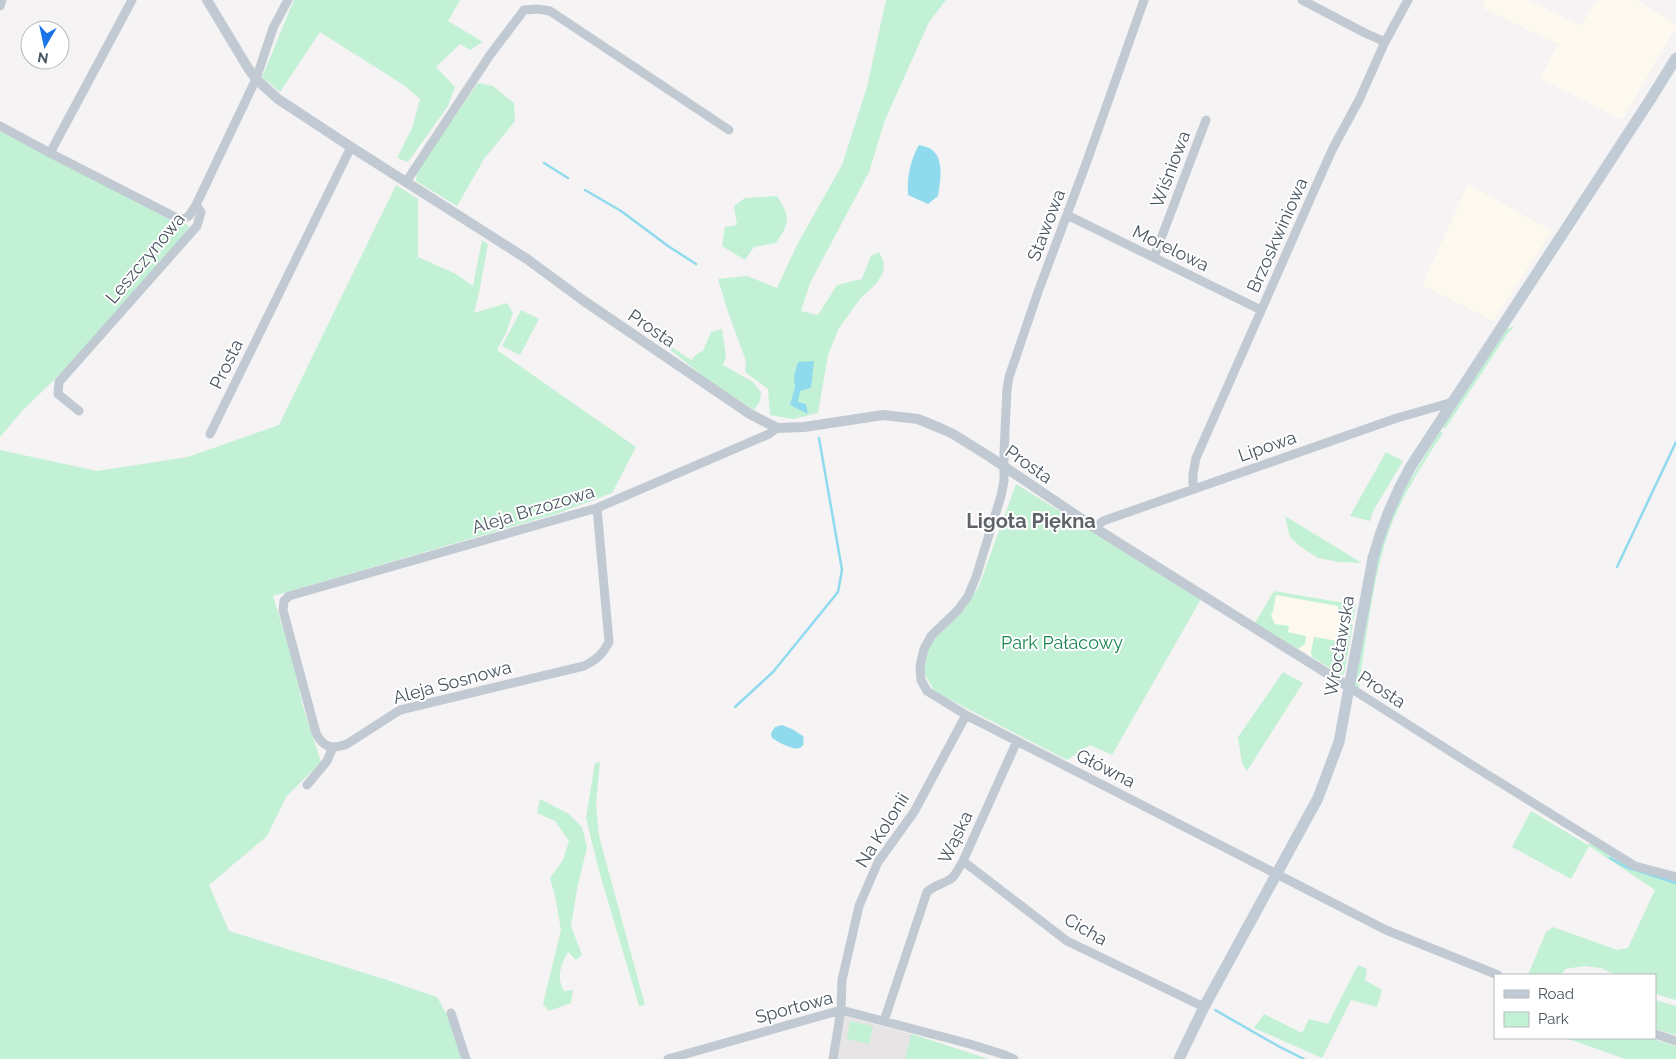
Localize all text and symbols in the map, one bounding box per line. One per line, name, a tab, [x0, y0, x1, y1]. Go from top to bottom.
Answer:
north arrow	[20, 20, 70, 70]
text: N	[36, 49, 49, 67]
street label: Wiśniowa	[1146, 128, 1194, 210]
street label: Brzoskwiniowa	[1242, 174, 1312, 296]
street label: Stawowa	[1023, 186, 1069, 264]
street label: Leszczynowa	[101, 208, 189, 308]
street label: Morelowa	[1129, 220, 1213, 276]
street label: Prosta	[624, 305, 680, 351]
street label: Prosta	[205, 336, 247, 392]
street label: Lipowa	[1235, 426, 1299, 466]
street label: Prosta	[1001, 440, 1057, 488]
street label: Aleja Brzozowa	[469, 480, 597, 538]
district label: Ligota Piękna	[966, 509, 1096, 533]
street label: Wrocławska	[1320, 594, 1358, 698]
park label: Park Pałacowy	[1001, 632, 1123, 653]
street label: Aleja Sosnowa	[391, 656, 513, 708]
street label: Prosta	[1354, 666, 1410, 712]
street label: Główna	[1073, 744, 1139, 792]
street label: Na Kolonii	[851, 789, 913, 871]
street label: Wąska	[933, 807, 977, 867]
street label: Cicha	[1061, 908, 1111, 950]
legend	[1494, 974, 1656, 1039]
text: Road	[1538, 985, 1574, 1003]
street label: Sportowa	[753, 987, 835, 1027]
text: Park	[1538, 1010, 1569, 1028]

